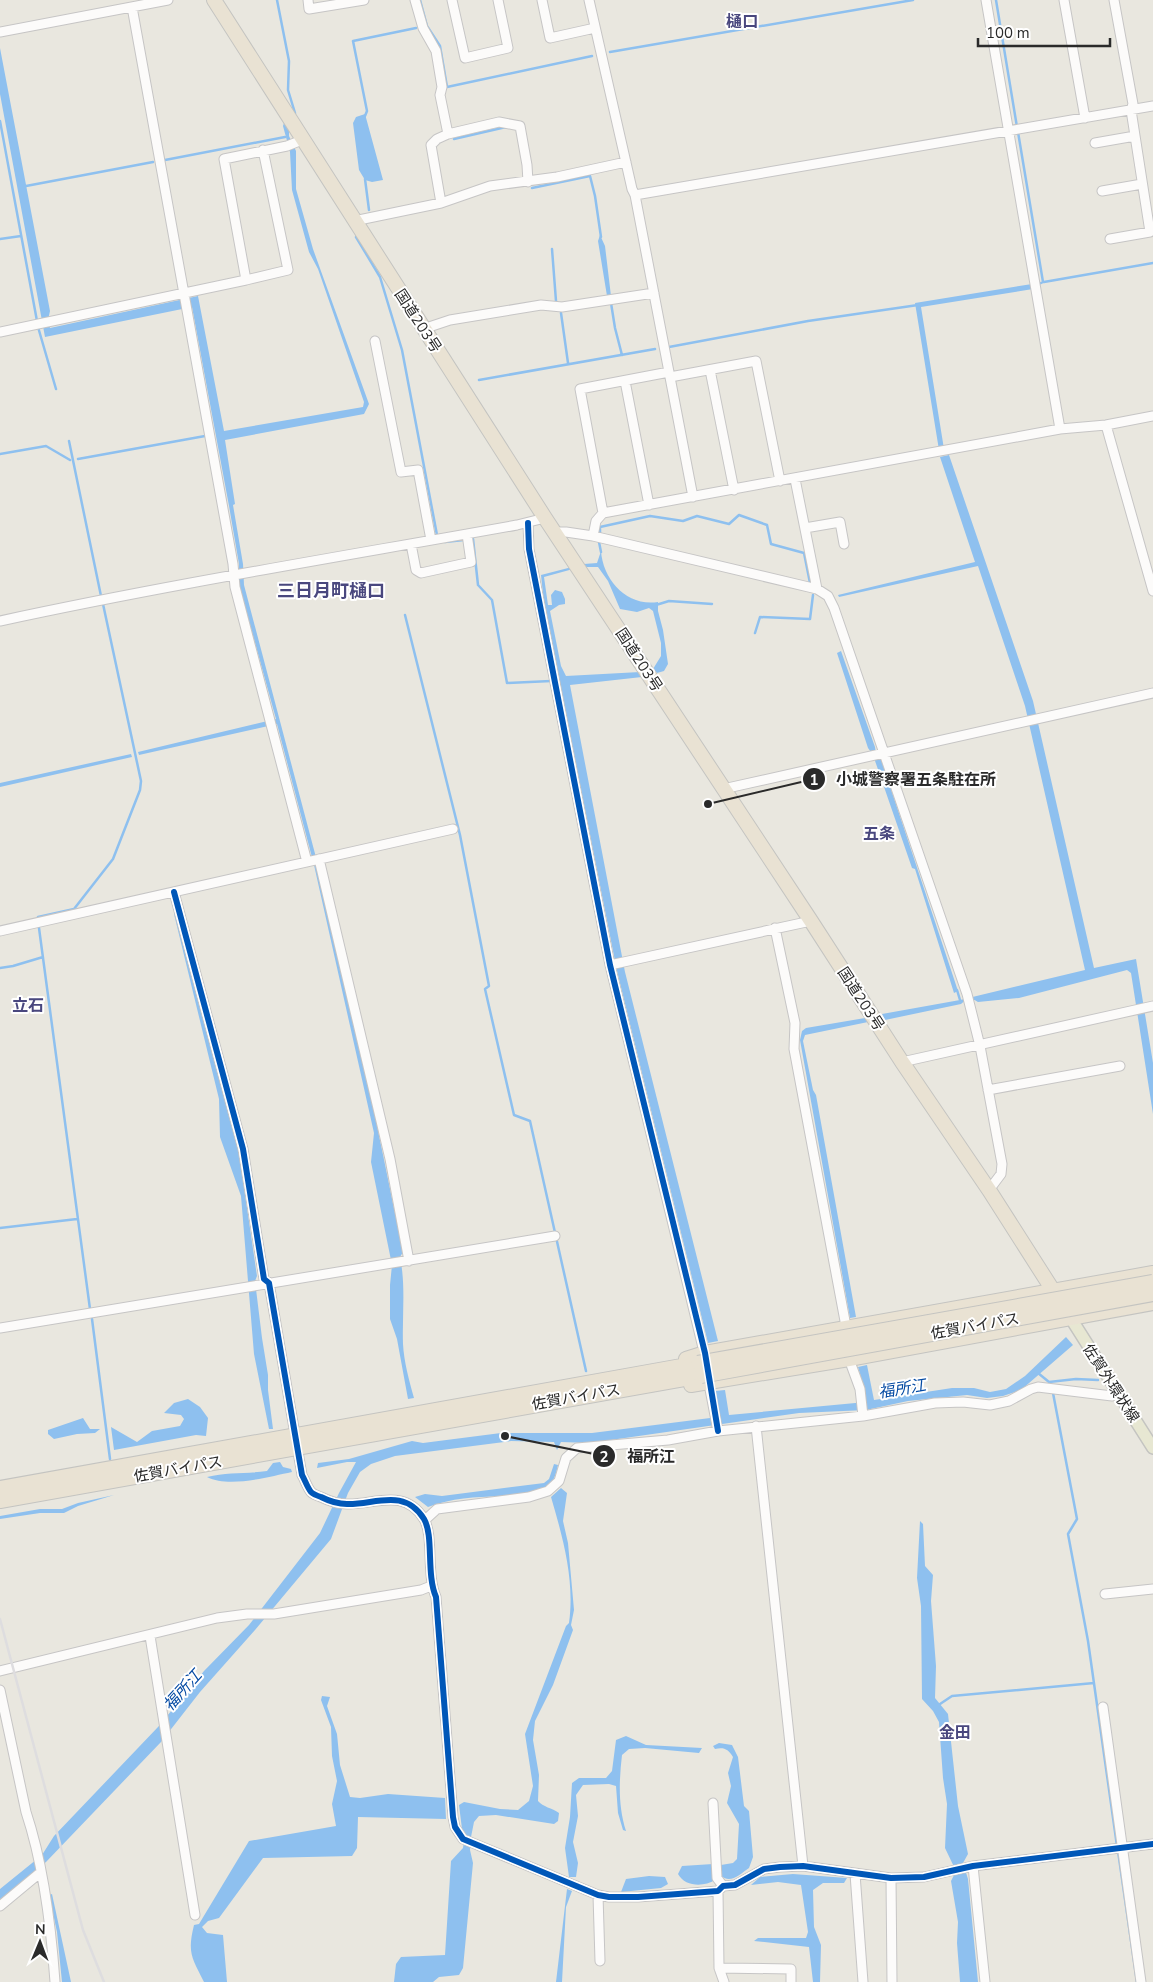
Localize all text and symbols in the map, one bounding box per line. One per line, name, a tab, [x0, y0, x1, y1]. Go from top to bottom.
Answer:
district label: 樋口	[726, 11, 758, 33]
scale bar	[978, 15, 1110, 47]
text: 100 m	[986, 23, 1030, 43]
street label: 国道203号	[390, 285, 446, 357]
district label: 三日月町樋口	[277, 579, 385, 603]
street label: 国道203号	[611, 624, 667, 696]
callout: 小城警察署五条駐在所	[801, 764, 1006, 795]
text: 小城警察署五条駐在所	[836, 769, 996, 791]
text: 1	[809, 770, 819, 790]
district label: 五条	[863, 823, 895, 845]
street label: 国道203号	[833, 963, 889, 1035]
district label: 立石	[12, 995, 44, 1017]
street label: 佐賀バイパス	[929, 1308, 1021, 1344]
street label: 佐賀外環状線	[1078, 1340, 1144, 1426]
water label: 福所江	[877, 1374, 930, 1404]
street label: 佐賀バイパス	[530, 1379, 622, 1415]
callout: 福所江	[592, 1441, 685, 1472]
text: 福所江	[627, 1446, 675, 1468]
text: 2	[599, 1447, 609, 1467]
street label: 佐賀バイパス	[132, 1451, 224, 1487]
water label: 福所江	[159, 1664, 208, 1716]
district label: 金田	[939, 1722, 971, 1744]
north arrow	[15, 1917, 65, 1967]
text: N	[35, 1920, 46, 1939]

